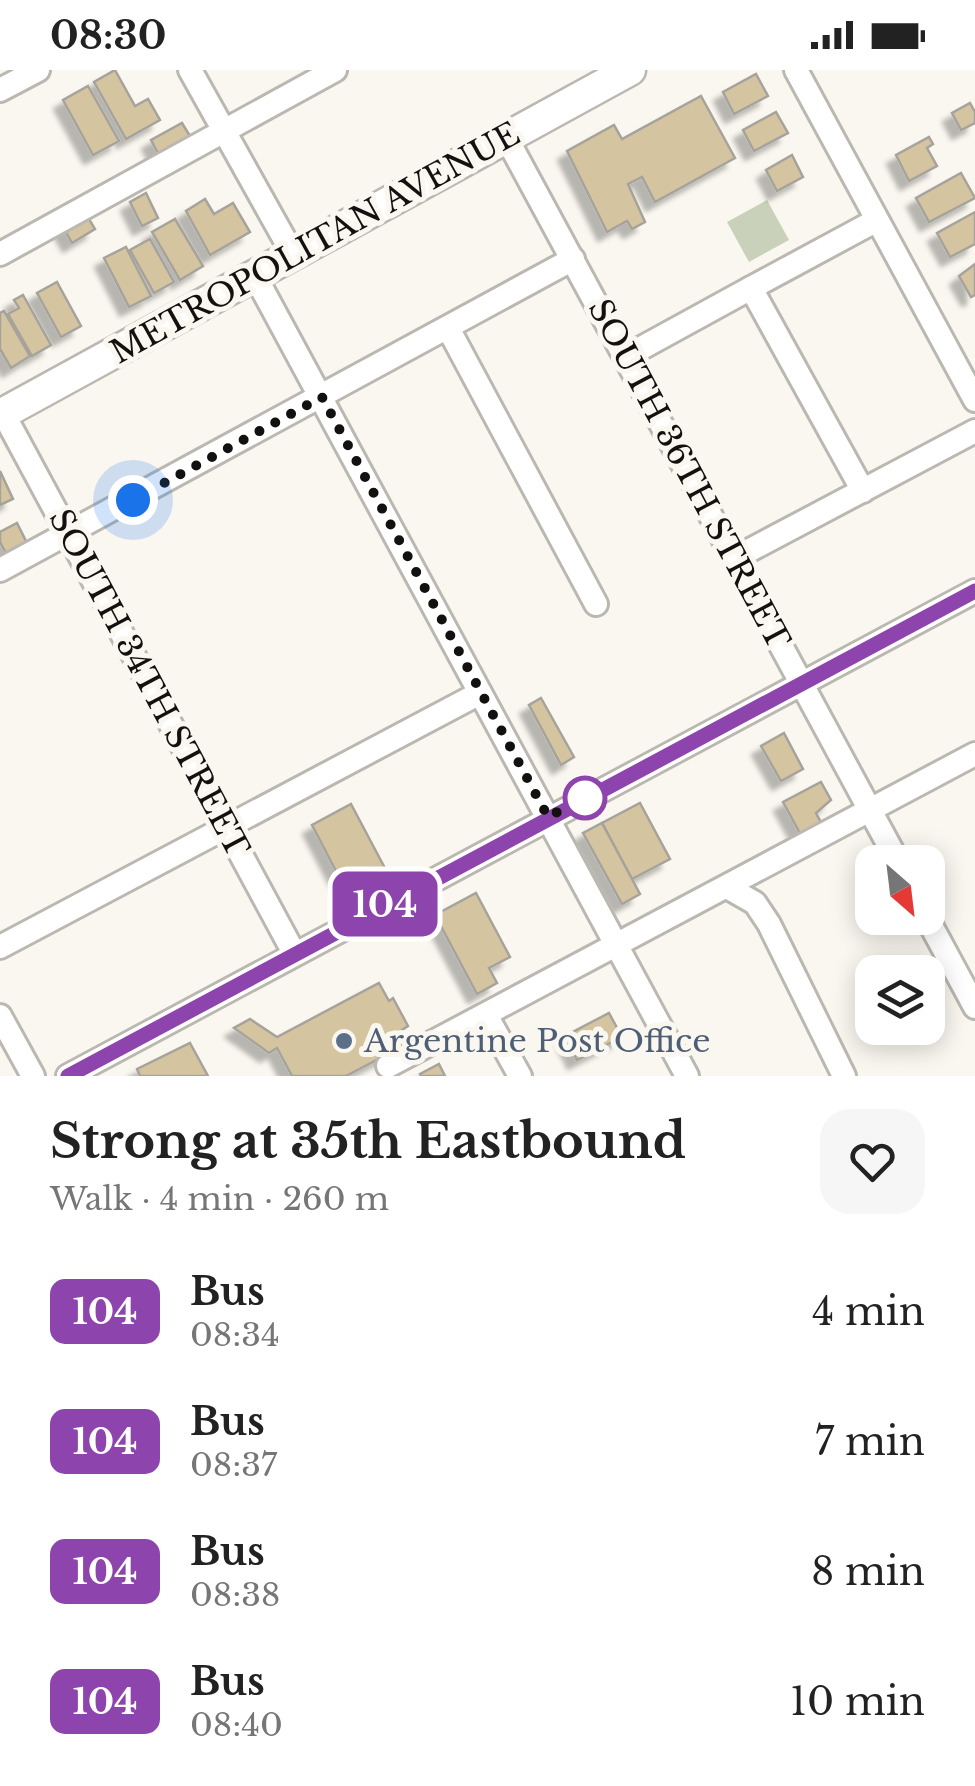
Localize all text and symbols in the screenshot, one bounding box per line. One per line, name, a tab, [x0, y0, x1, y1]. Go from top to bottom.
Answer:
text: 08:30	[50, 12, 167, 59]
street label: METROPOLITAN AVENUE	[103, 114, 527, 372]
street label: SOUTH 36TH STREET	[580, 292, 799, 656]
your location	[108, 475, 158, 525]
street label: SOUTH 34TH STREET	[40, 502, 258, 864]
unlabelled marker	[564, 777, 606, 819]
north arrow	[855, 845, 945, 935]
map controls	[855, 845, 945, 1045]
line badge: 104	[328, 872, 442, 936]
text: 104	[353, 883, 417, 926]
button: layers	[855, 955, 945, 1045]
place label: Argentine Post Office	[363, 1021, 711, 1061]
marker: Argentine Post Office	[333, 1030, 355, 1052]
button: heart	[820, 1109, 925, 1214]
text: Strong at 35th Eastbound	[50, 1111, 686, 1171]
text: Walk · 4 min · 260 m	[50, 1179, 389, 1219]
text: Bus	[190, 1268, 265, 1315]
text: 4 min	[812, 1288, 925, 1335]
text: 104	[73, 1290, 137, 1333]
text: 08:34	[190, 1315, 280, 1355]
text: Bus	[190, 1398, 265, 1445]
text: 7 min	[815, 1418, 925, 1465]
text: 104	[73, 1420, 137, 1463]
text: 08:37	[190, 1445, 277, 1485]
text: Bus	[190, 1528, 265, 1575]
text: 8 min	[811, 1548, 925, 1595]
text: 104	[73, 1550, 137, 1593]
text: 08:38	[190, 1575, 280, 1615]
text: Bus	[190, 1658, 265, 1705]
text: 10 min	[790, 1678, 925, 1725]
text: 104	[73, 1680, 137, 1723]
text: 08:40	[190, 1705, 283, 1745]

